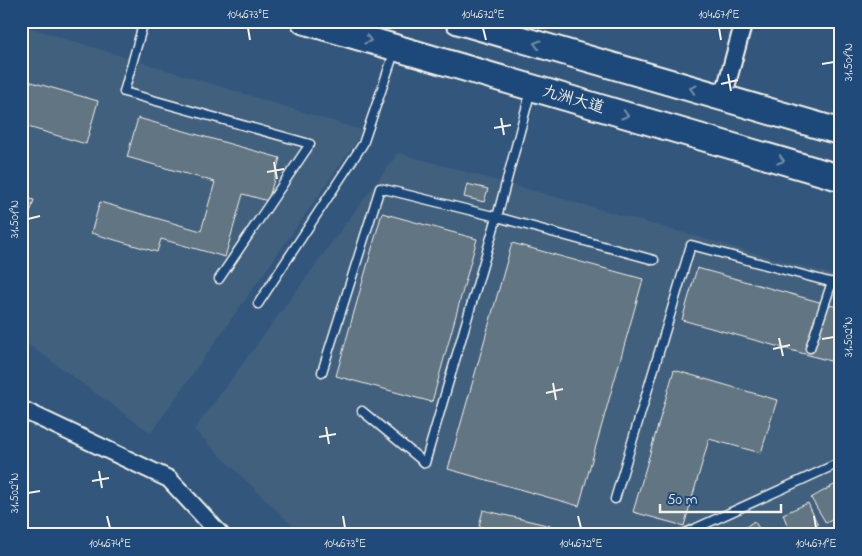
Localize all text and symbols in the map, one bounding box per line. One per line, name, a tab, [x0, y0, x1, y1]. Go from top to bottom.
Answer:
text: 104.673°E	[227, 6, 269, 24]
text: 104.672°E	[461, 6, 505, 24]
text: 104.671°E	[699, 6, 739, 24]
one-way arrow	[363, 34, 371, 44]
one-way arrow	[533, 40, 541, 50]
text: 31.501°N	[840, 43, 858, 81]
street label: 九洲大道	[539, 80, 607, 120]
one-way arrow	[689, 85, 698, 95]
one-way arrow	[620, 109, 628, 119]
one-way arrow	[776, 155, 784, 165]
text: 31.501°N	[6, 200, 24, 238]
text: 31.502°N	[840, 317, 858, 357]
text: 31.502°N	[6, 473, 24, 513]
scale bar	[660, 481, 781, 513]
text: 50 m	[667, 489, 698, 511]
text: 104.674°E	[89, 535, 131, 553]
text: 104.673°E	[324, 535, 366, 553]
text: 104.672°E	[559, 535, 603, 553]
text: 104.671°E	[796, 535, 836, 553]

